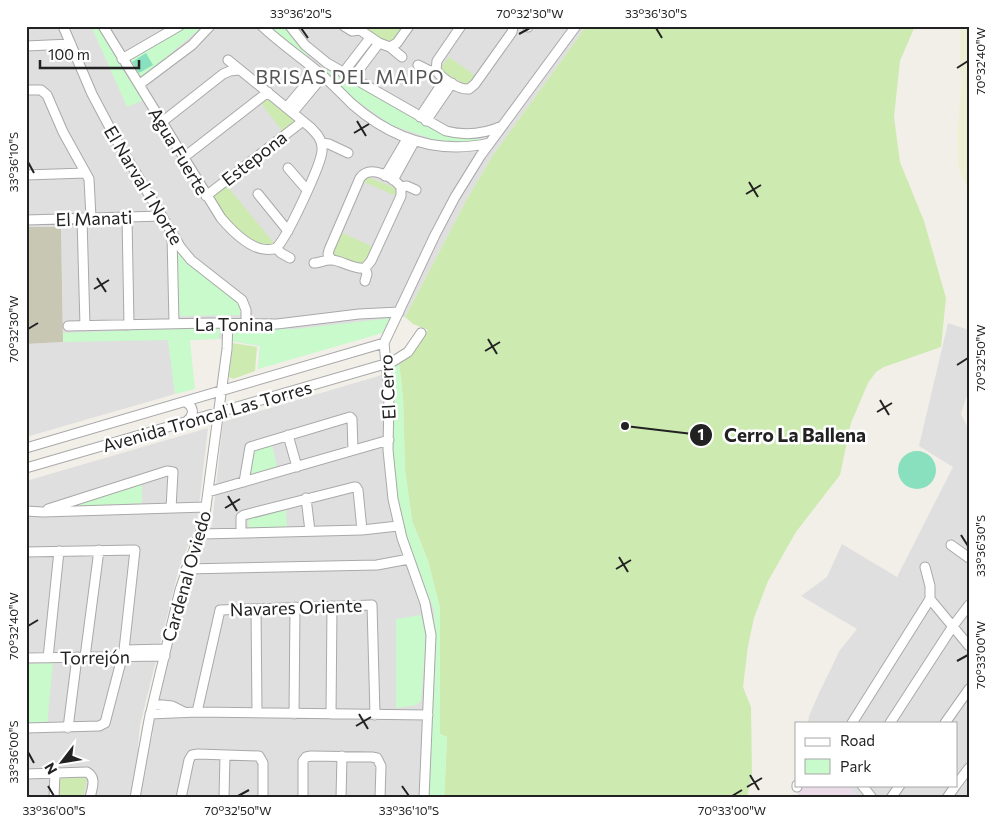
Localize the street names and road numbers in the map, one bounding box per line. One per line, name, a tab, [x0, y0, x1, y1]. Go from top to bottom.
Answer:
street label: Agua Fuerte	[144, 103, 214, 199]
street label: El Narval 1 Norte	[100, 122, 188, 248]
street label: Estepona	[217, 126, 291, 190]
street label: El Manati	[55, 206, 133, 230]
street label: La Tonina	[195, 313, 273, 335]
street label: El Cerro	[374, 354, 400, 420]
street label: Avenida Troncal Las Torres	[100, 376, 314, 456]
street label: Cardenal Oviedo	[157, 508, 215, 644]
street label: Navares Oriente	[229, 594, 363, 620]
street label: Torrejón	[60, 645, 130, 669]

